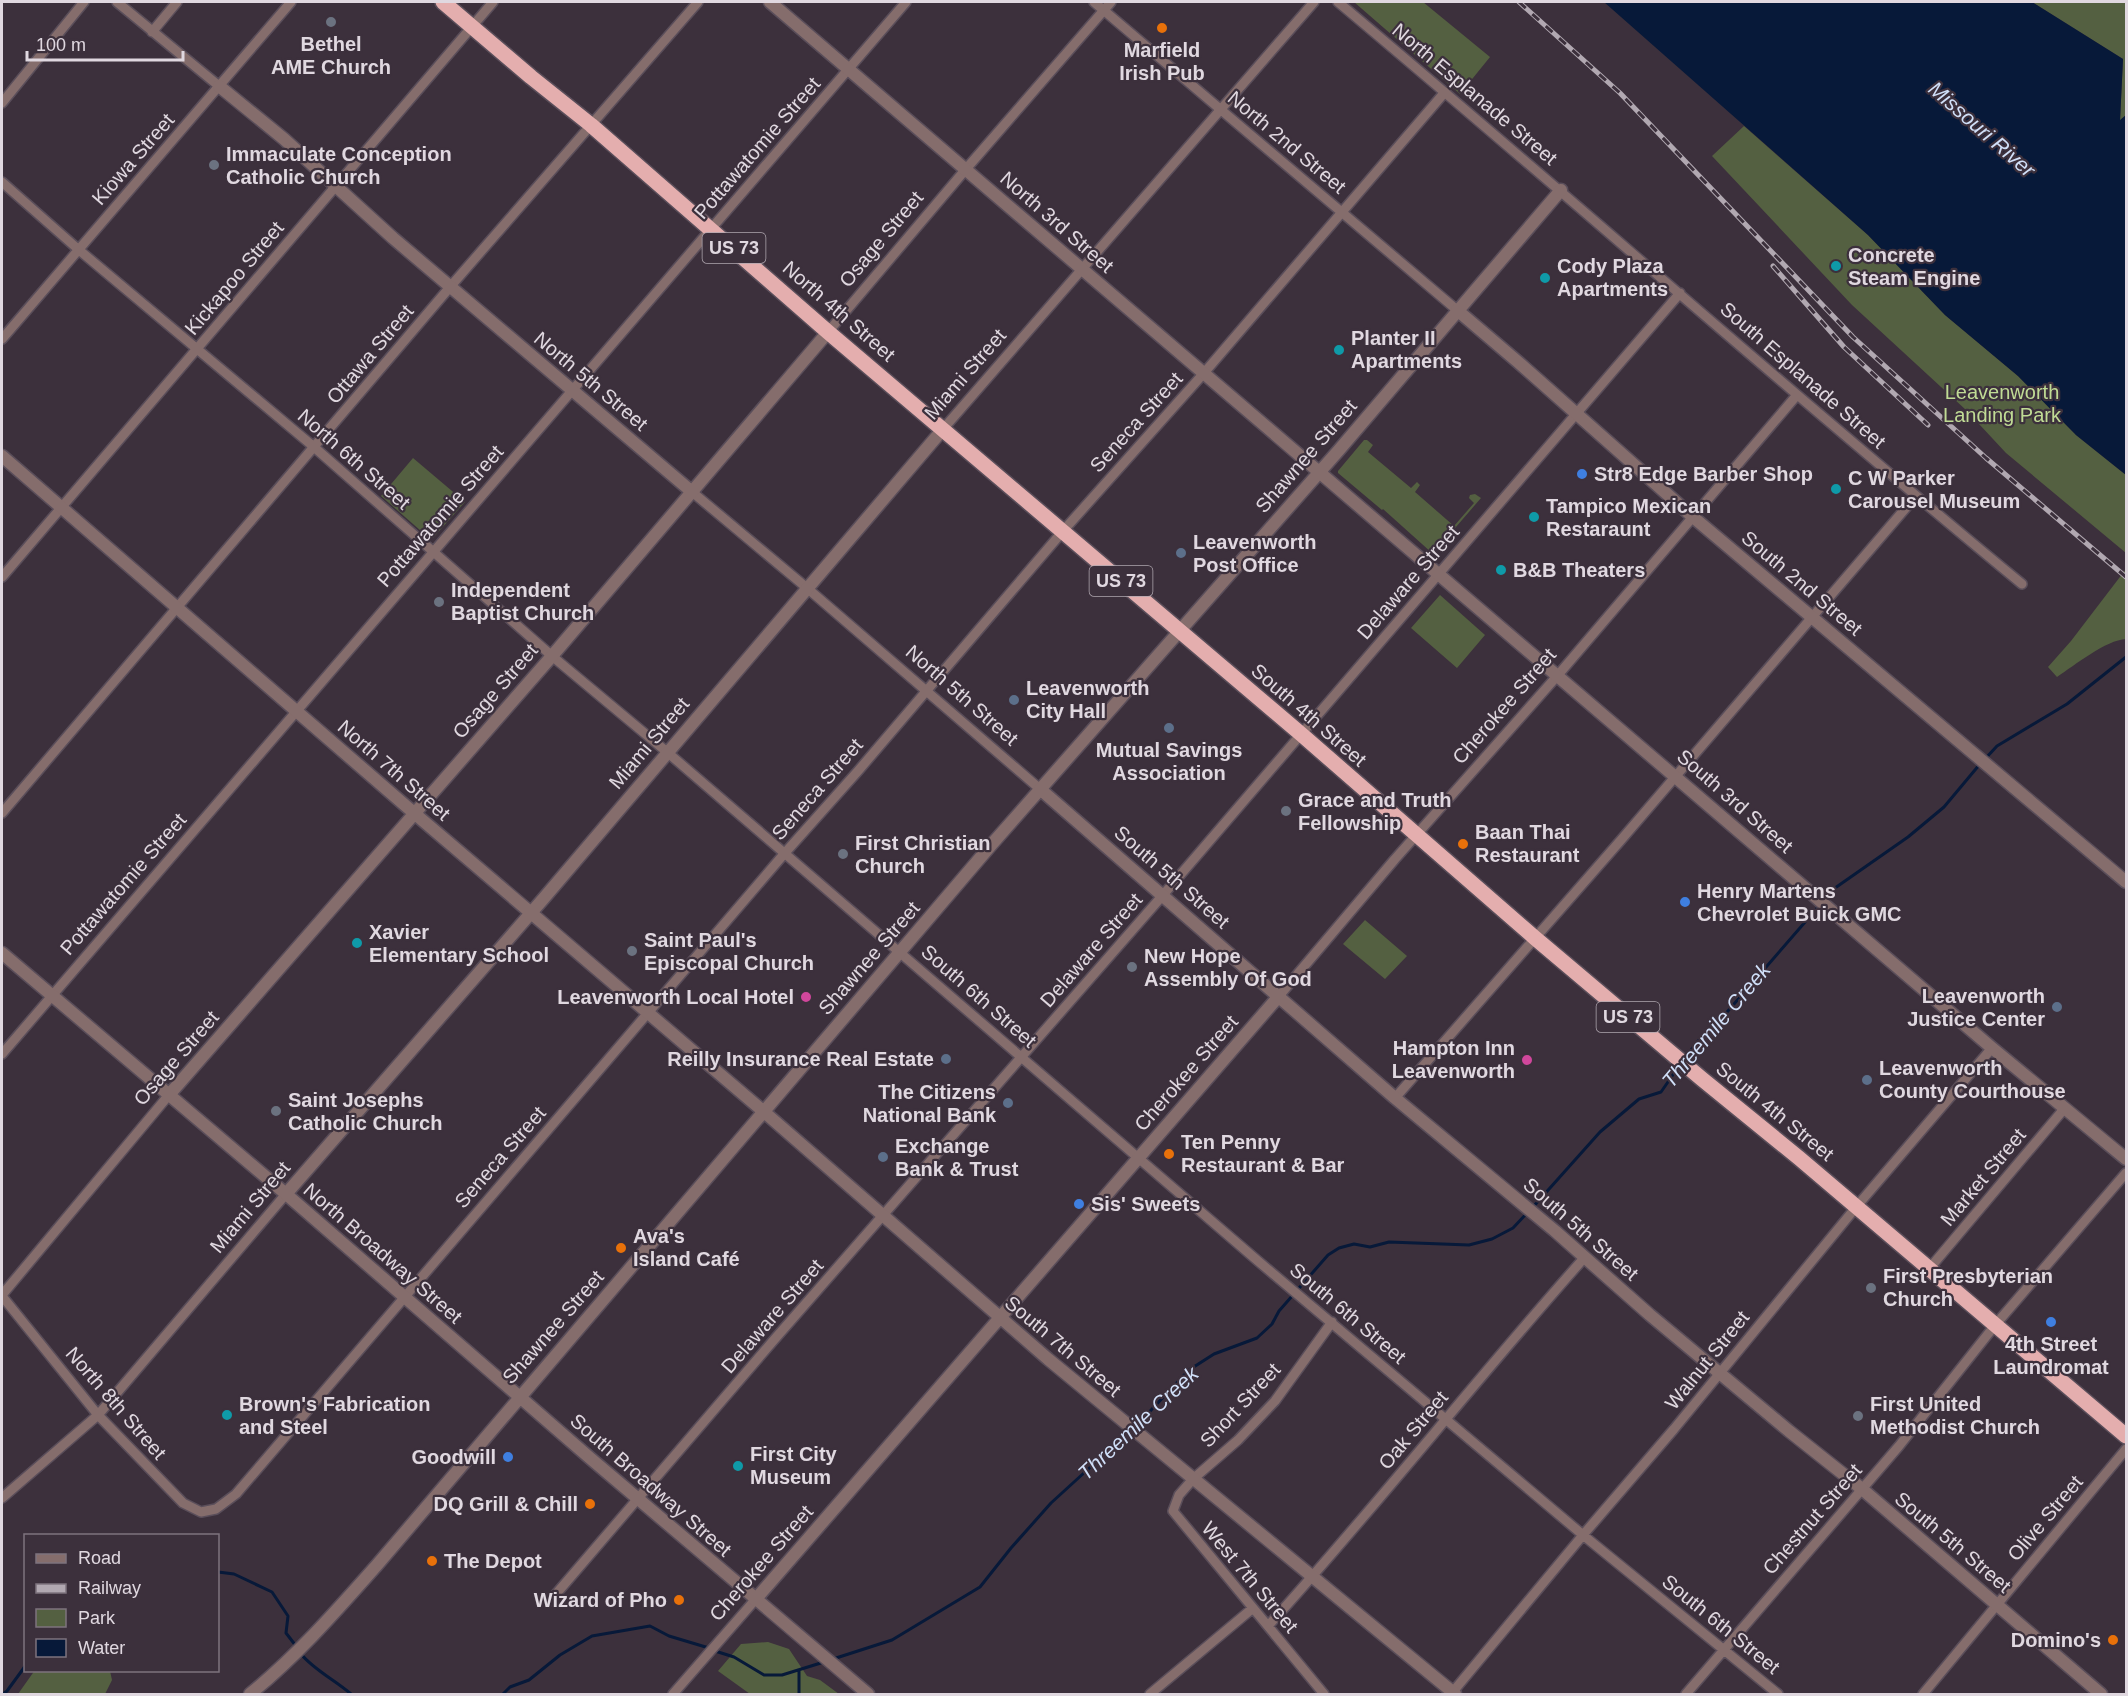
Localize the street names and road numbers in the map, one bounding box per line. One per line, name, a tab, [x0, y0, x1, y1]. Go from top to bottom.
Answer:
street label: North Esplanade Street	[1388, 19, 1562, 170]
street label: Pottawatomie Street	[690, 72, 825, 223]
street label: North 2nd Street	[1224, 86, 1351, 198]
street label: Kiowa Street	[88, 109, 179, 209]
street label: North 3rd Street	[996, 167, 1118, 277]
street label: Osage Street	[835, 186, 928, 291]
street label: Kickapoo Street	[180, 217, 288, 339]
road number: US 73	[702, 233, 766, 263]
street label: North 4th Street	[779, 256, 900, 366]
street label: South Esplanade Street	[1716, 297, 1890, 453]
street label: Ottawa Street	[322, 300, 418, 408]
street label: Miami Street	[920, 324, 1010, 424]
street label: North 5th Street	[530, 327, 652, 435]
street label: Seneca Street	[1085, 367, 1187, 476]
street label: Shawnee Street	[1251, 395, 1361, 517]
street label: North 6th Street	[294, 404, 415, 514]
street label: Pottawatomie Street	[373, 440, 508, 591]
street label: Delaware Street	[1353, 520, 1464, 643]
street label: South 2nd Street	[1737, 526, 1867, 640]
road number: US 73	[1090, 566, 1152, 596]
street label: Osage Street	[448, 639, 542, 743]
street label: North 5th Street	[902, 640, 1023, 750]
street label: Cherokee Street	[1448, 643, 1560, 768]
street label: South 4th Street	[1247, 659, 1371, 771]
street label: Miami Street	[604, 693, 694, 793]
street label: North 7th Street	[334, 715, 455, 825]
street label: Seneca Street	[767, 734, 867, 844]
street label: South 3rd Street	[1673, 745, 1798, 857]
street label: Pottawatomie Street	[56, 808, 191, 959]
street label: South 5th Street	[1110, 821, 1234, 933]
street label: Delaware Street	[1036, 888, 1147, 1011]
street label: Shawnee Street	[814, 897, 924, 1019]
street label: South 6th Street	[917, 940, 1041, 1052]
road number: US 73	[1596, 1002, 1660, 1032]
street label: Osage Street	[129, 1006, 223, 1110]
street label: Cherokee Street	[1130, 1010, 1242, 1135]
street label: South 4th Street	[1712, 1057, 1838, 1165]
street label: Seneca Street	[450, 1102, 550, 1212]
street label: Market Street	[1936, 1124, 2030, 1230]
street label: Miami Street	[205, 1157, 295, 1257]
street label: South 5th Street	[1519, 1173, 1643, 1285]
street label: North Broadway Street	[299, 1178, 467, 1328]
street label: Delaware Street	[717, 1254, 828, 1377]
street label: South 6th Street	[1286, 1258, 1411, 1368]
street label: Shawnee Street	[498, 1266, 608, 1388]
street label: South 7th Street	[1001, 1291, 1126, 1401]
street label: Walnut Street	[1661, 1306, 1754, 1414]
street label: North 8th Street	[61, 1343, 171, 1464]
street label: Short Street	[1196, 1358, 1285, 1452]
street label: Oak Street	[1374, 1386, 1452, 1474]
street label: South Broadway Street	[566, 1409, 736, 1561]
street label: Chestnut Street	[1758, 1459, 1866, 1579]
street label: Olive Street	[2003, 1471, 2087, 1565]
street label: South 5th Street	[1891, 1487, 2016, 1597]
street label: Cherokee Street	[705, 1500, 817, 1625]
street label: West 7th Street	[1197, 1517, 1303, 1637]
street label: South 6th Street	[1658, 1570, 1784, 1678]

